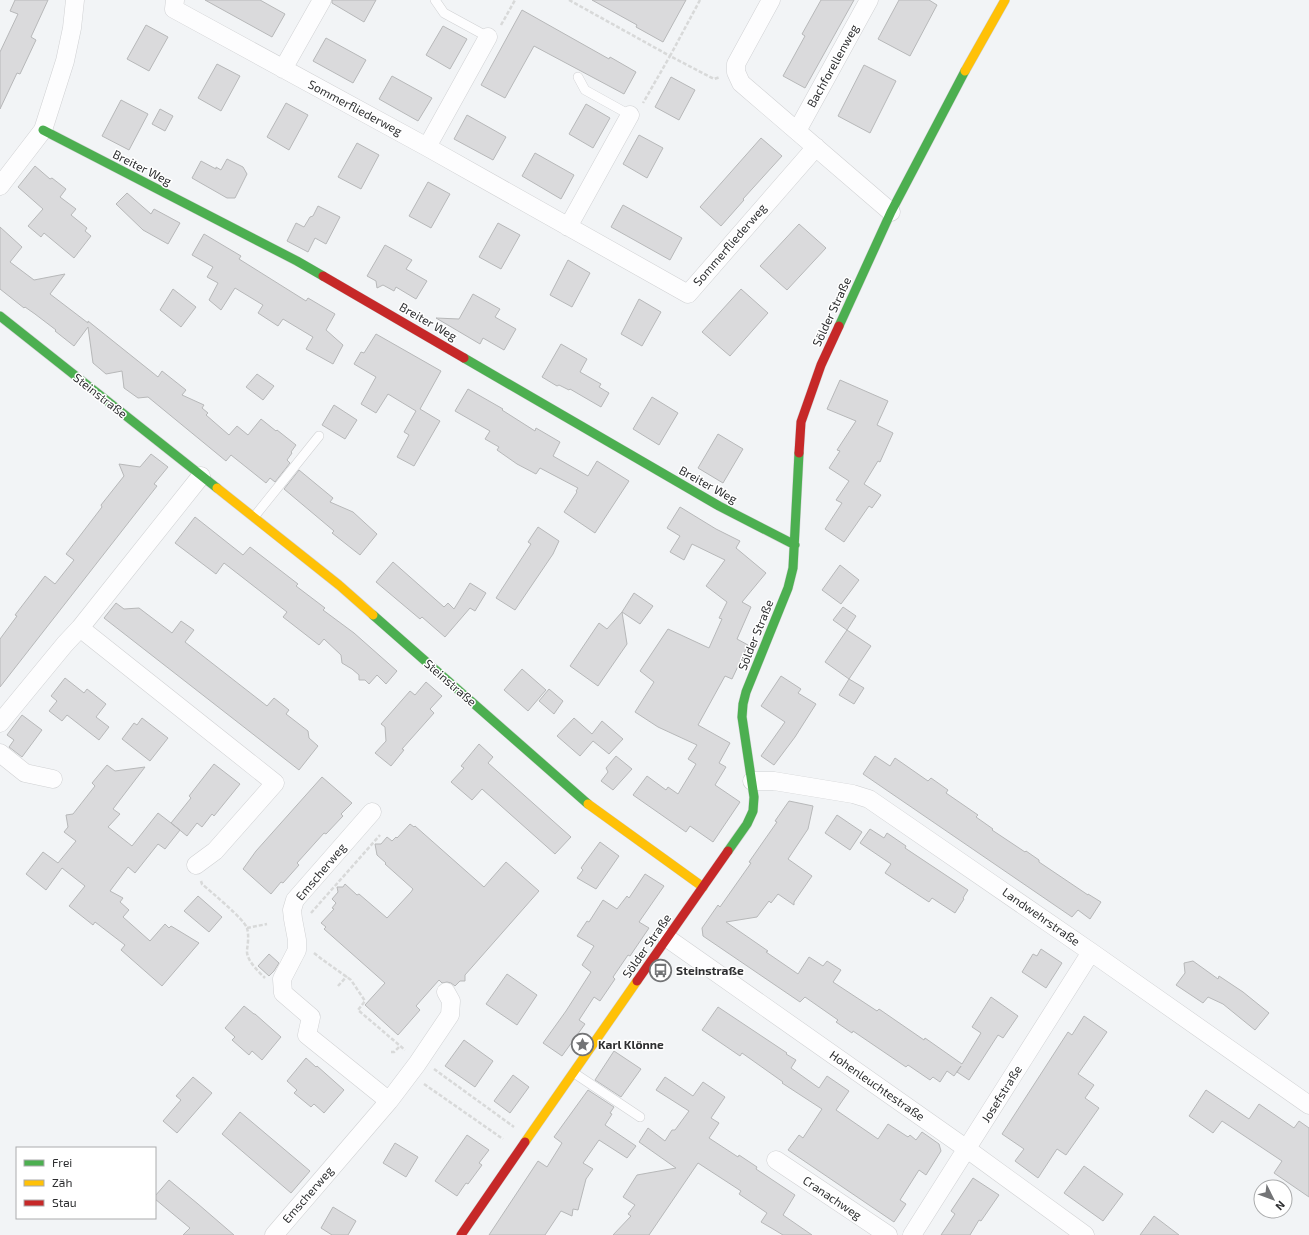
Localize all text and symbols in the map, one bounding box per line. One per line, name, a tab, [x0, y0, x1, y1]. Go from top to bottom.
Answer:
street label: Bachforellenweg	[804, 21, 861, 109]
street label: Sommerfliederweg	[306, 76, 405, 138]
street label: Breiter Weg	[111, 146, 174, 188]
street label: Sommerfliederweg	[690, 200, 769, 288]
street label: Sölder Straße	[809, 275, 853, 348]
street label: Breiter Weg	[397, 299, 460, 343]
street label: Steinstraße	[71, 370, 130, 421]
street label: Breiter Weg	[677, 463, 740, 506]
street label: Sölder Straße	[735, 597, 776, 672]
street label: Steinstraße	[422, 656, 479, 709]
street label: Emscherweg	[292, 840, 348, 903]
street label: Landwehrstraße	[1000, 884, 1083, 948]
street label: Sölder Straße	[619, 911, 673, 980]
bus stop icon: Steinstraße	[647, 958, 673, 984]
place label: Steinstraße	[676, 963, 744, 977]
place icon: Karl Klönne	[570, 1032, 596, 1058]
place label: Karl Klönne	[598, 1037, 664, 1051]
street label: Hohenleuchtestraße	[827, 1047, 928, 1123]
street label: Josefstraße	[978, 1062, 1024, 1125]
legend	[16, 1147, 156, 1219]
text: Frei	[52, 1155, 72, 1169]
street label: Emscherweg	[279, 1163, 336, 1226]
street label: Cranachweg	[801, 1172, 865, 1222]
text: Zäh	[52, 1175, 72, 1189]
north arrow	[1253, 1179, 1293, 1219]
text: Stau	[52, 1195, 77, 1209]
text: N	[1273, 1199, 1288, 1213]

